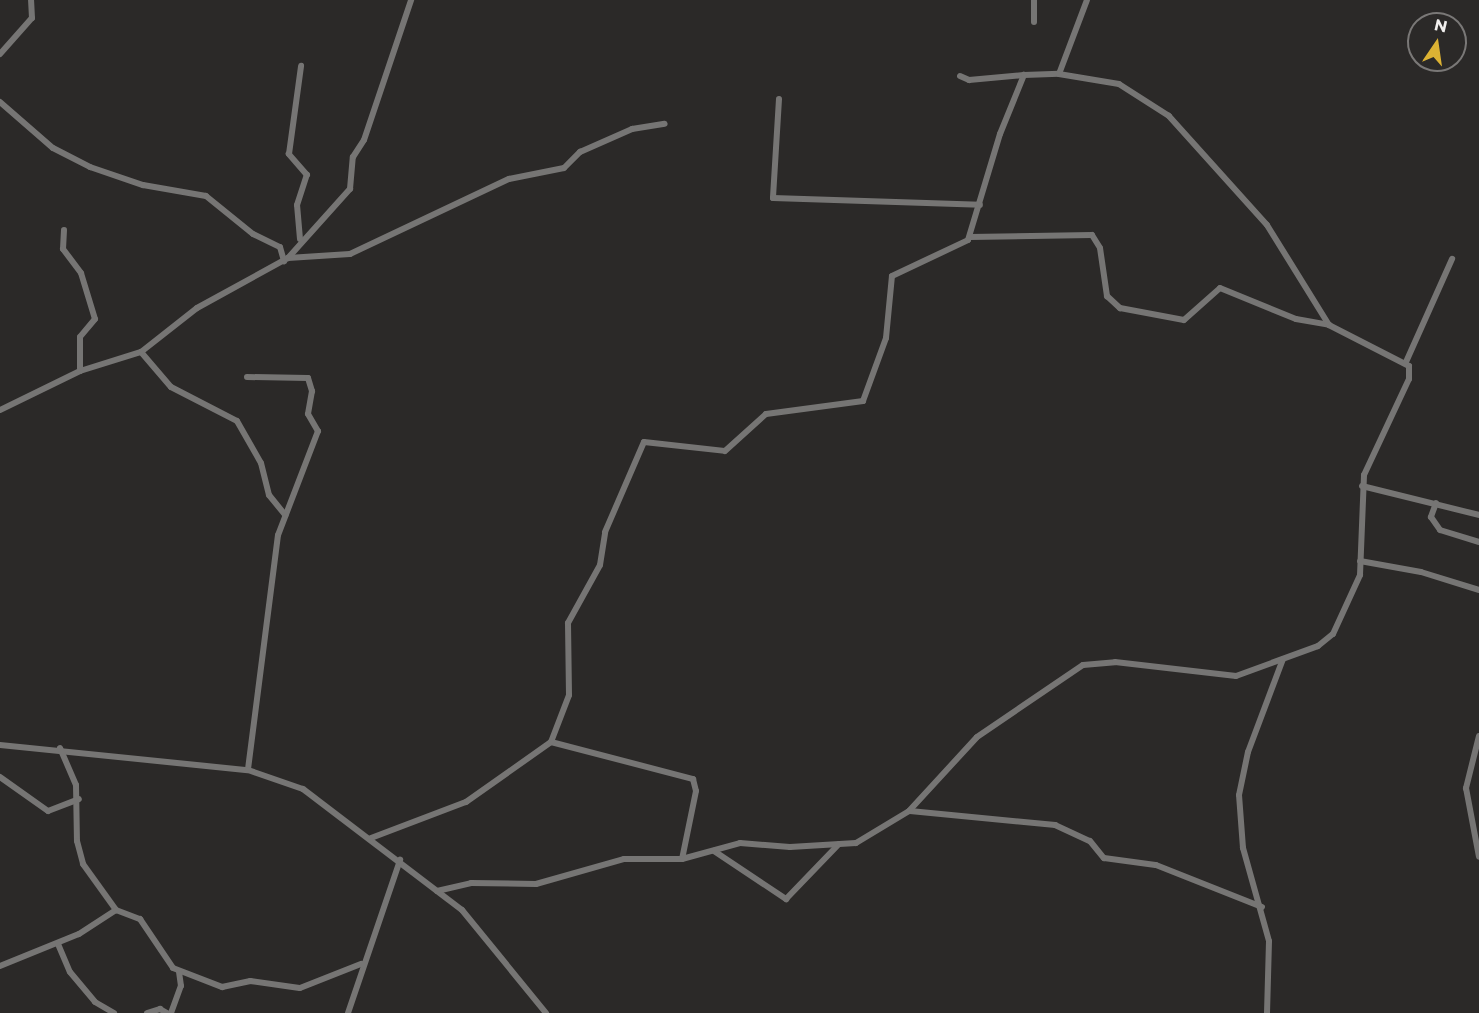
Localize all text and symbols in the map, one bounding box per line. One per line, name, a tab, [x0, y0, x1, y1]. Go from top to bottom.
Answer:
north arrow	[1407, 12, 1467, 72]
text: N	[1432, 15, 1449, 37]

